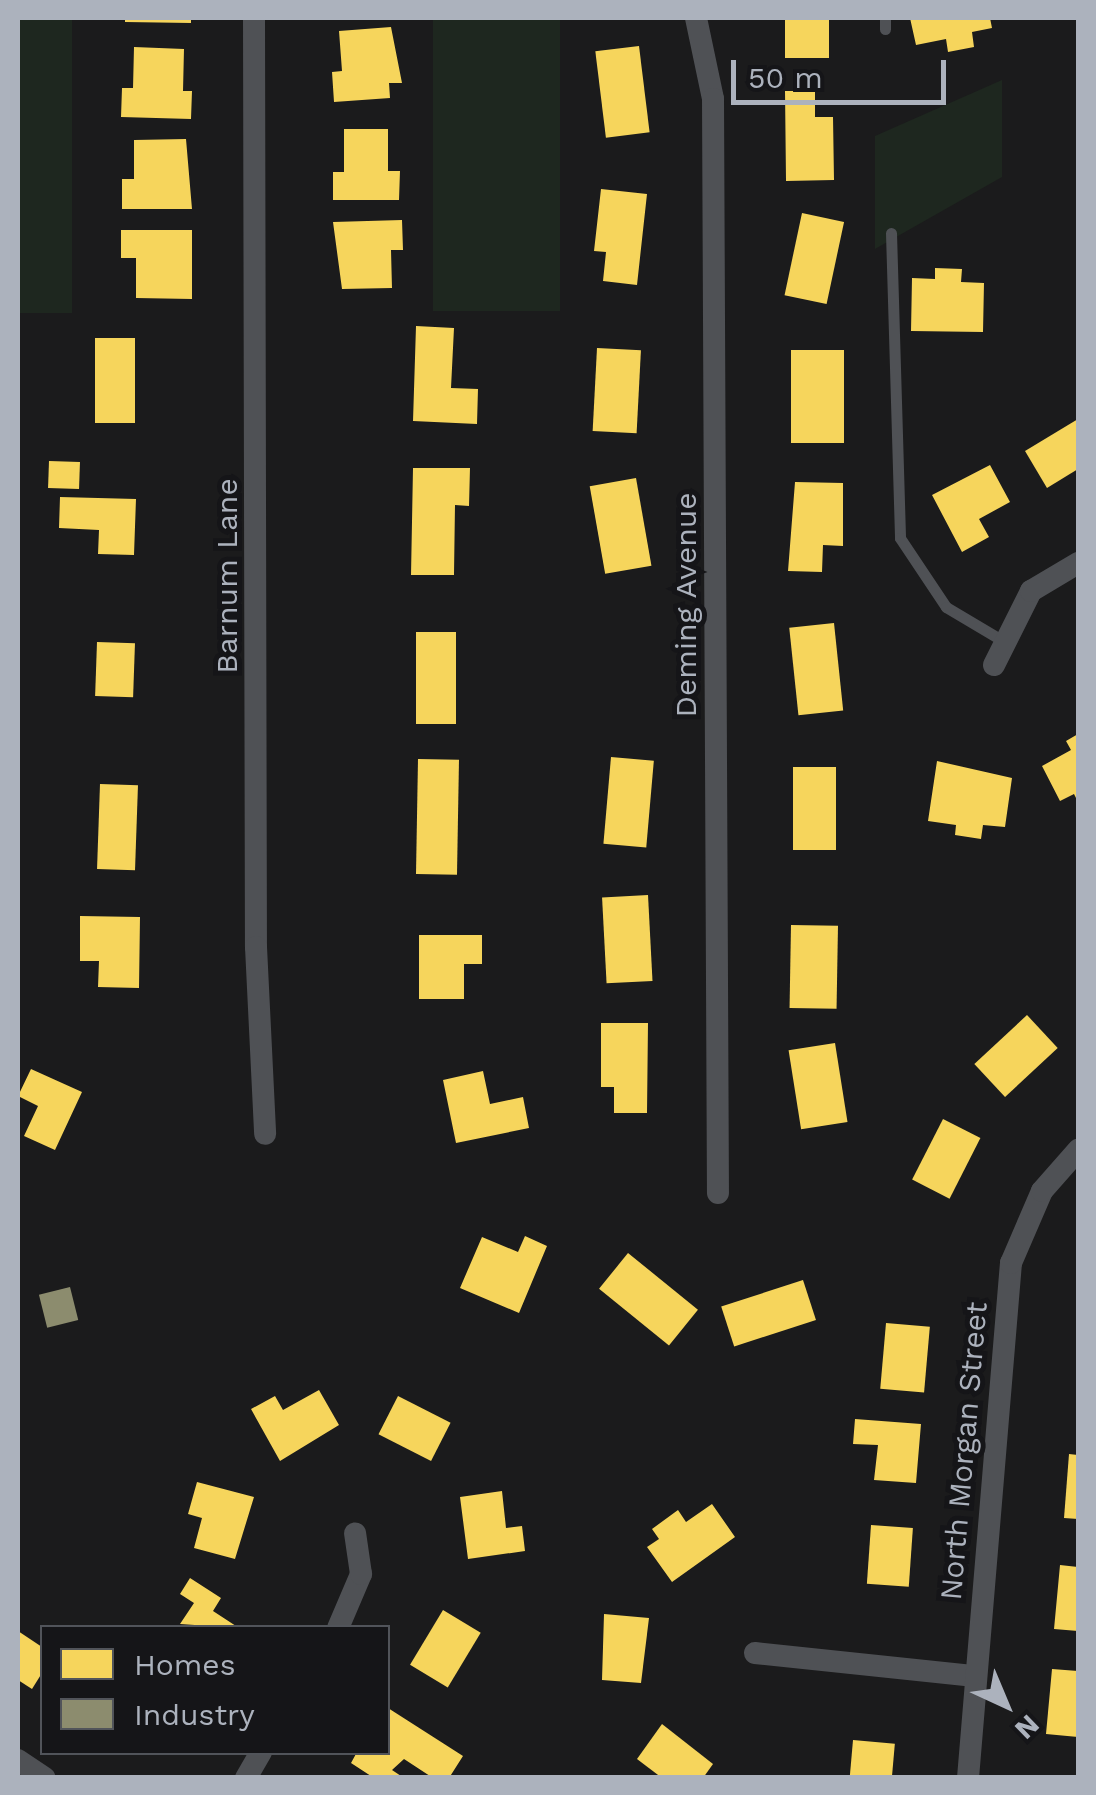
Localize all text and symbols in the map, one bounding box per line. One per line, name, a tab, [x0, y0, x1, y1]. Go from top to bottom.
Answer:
scale bar	[736, 40, 951, 102]
text: 50 m	[748, 60, 823, 95]
street label: Barnum Lane	[209, 478, 245, 674]
street label: Deming Avenue	[668, 492, 704, 718]
street label: North Morgan Street	[933, 1300, 995, 1602]
legend	[40, 1625, 390, 1755]
text: Homes	[134, 1647, 236, 1682]
north arrow	[956, 1655, 1056, 1755]
text: Industry	[134, 1697, 255, 1732]
text: N	[1008, 1708, 1046, 1746]

